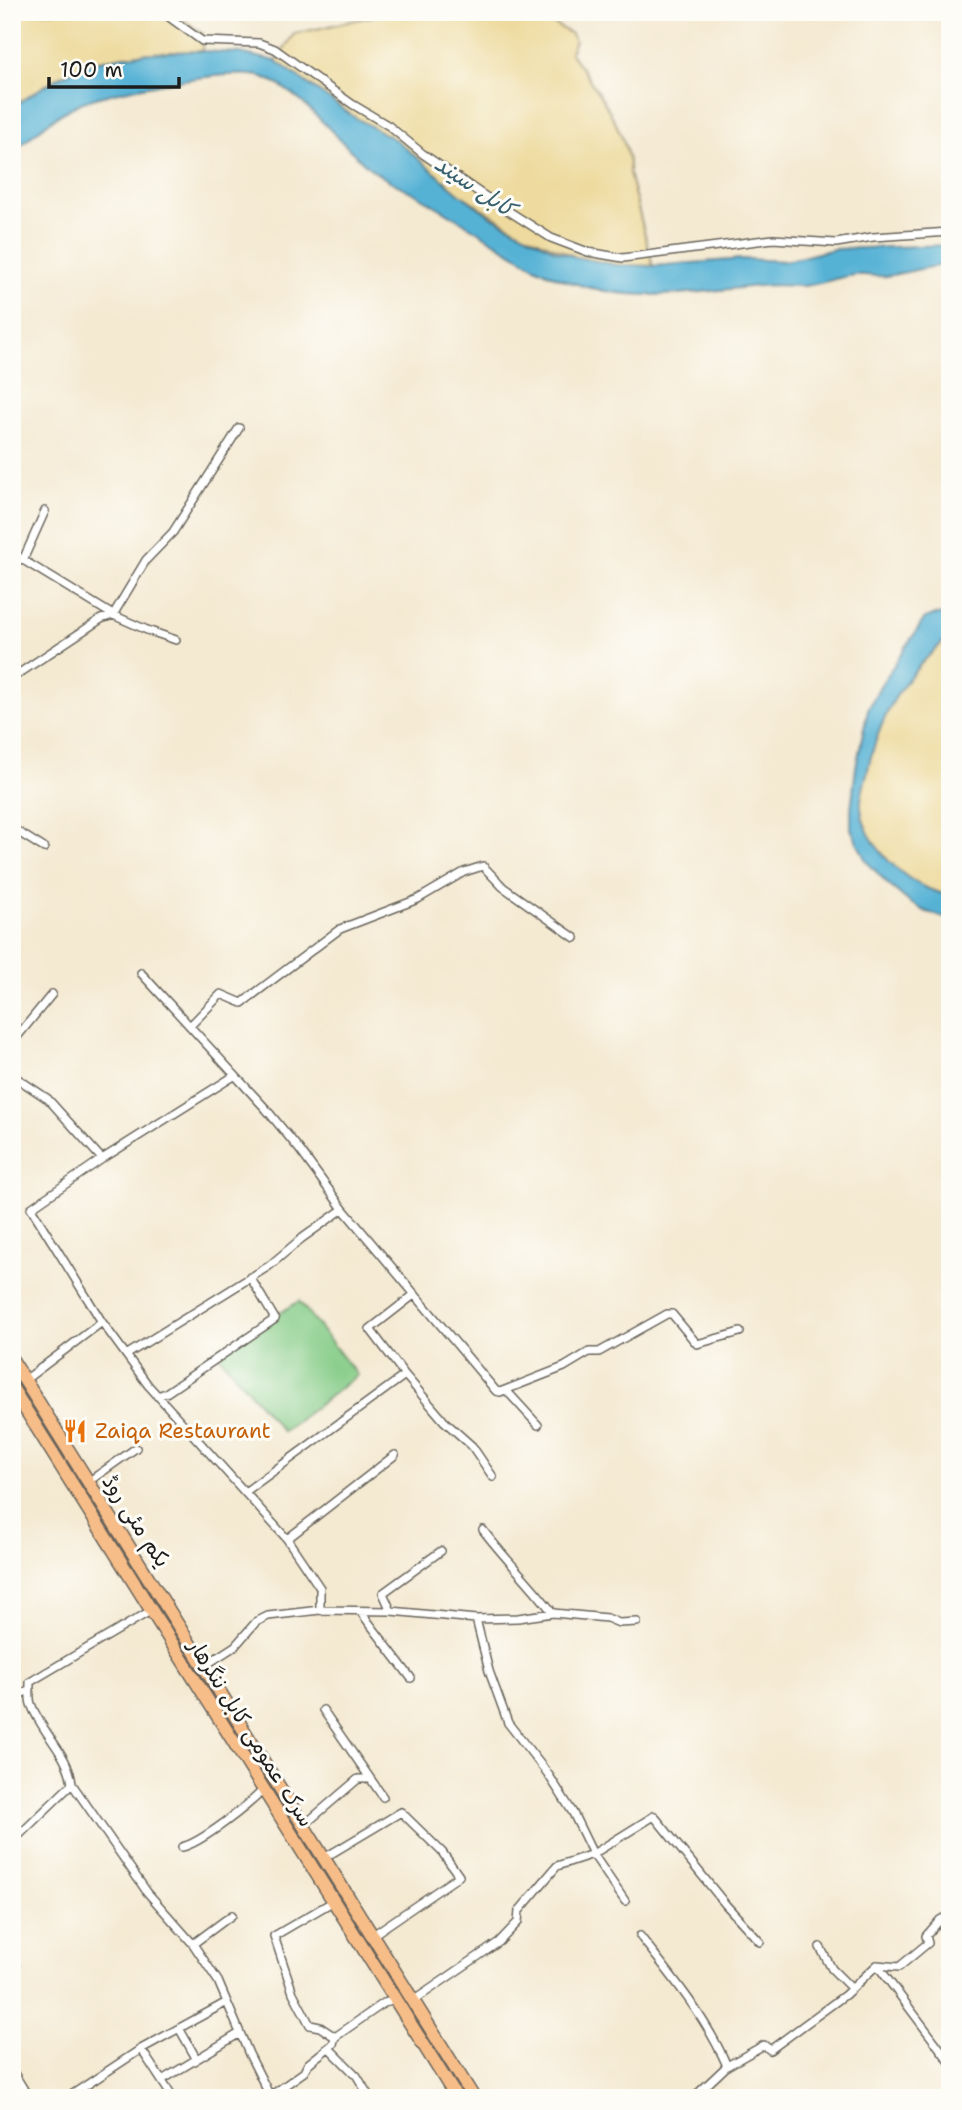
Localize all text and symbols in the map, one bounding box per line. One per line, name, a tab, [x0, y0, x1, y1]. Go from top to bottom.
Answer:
scale bar	[49, 46, 178, 90]
text: 100 m	[60, 56, 123, 84]
water label: کابل سيند	[429, 148, 524, 226]
restaurant icon: Zaiqa Restaurant	[61, 1417, 89, 1445]
place label: Zaiqa Restaurant	[95, 1417, 271, 1445]
street label: یکم مئی روڈ	[94, 1469, 176, 1574]
street label: سرک عمومی کابل ننگرهار	[181, 1632, 320, 1832]

